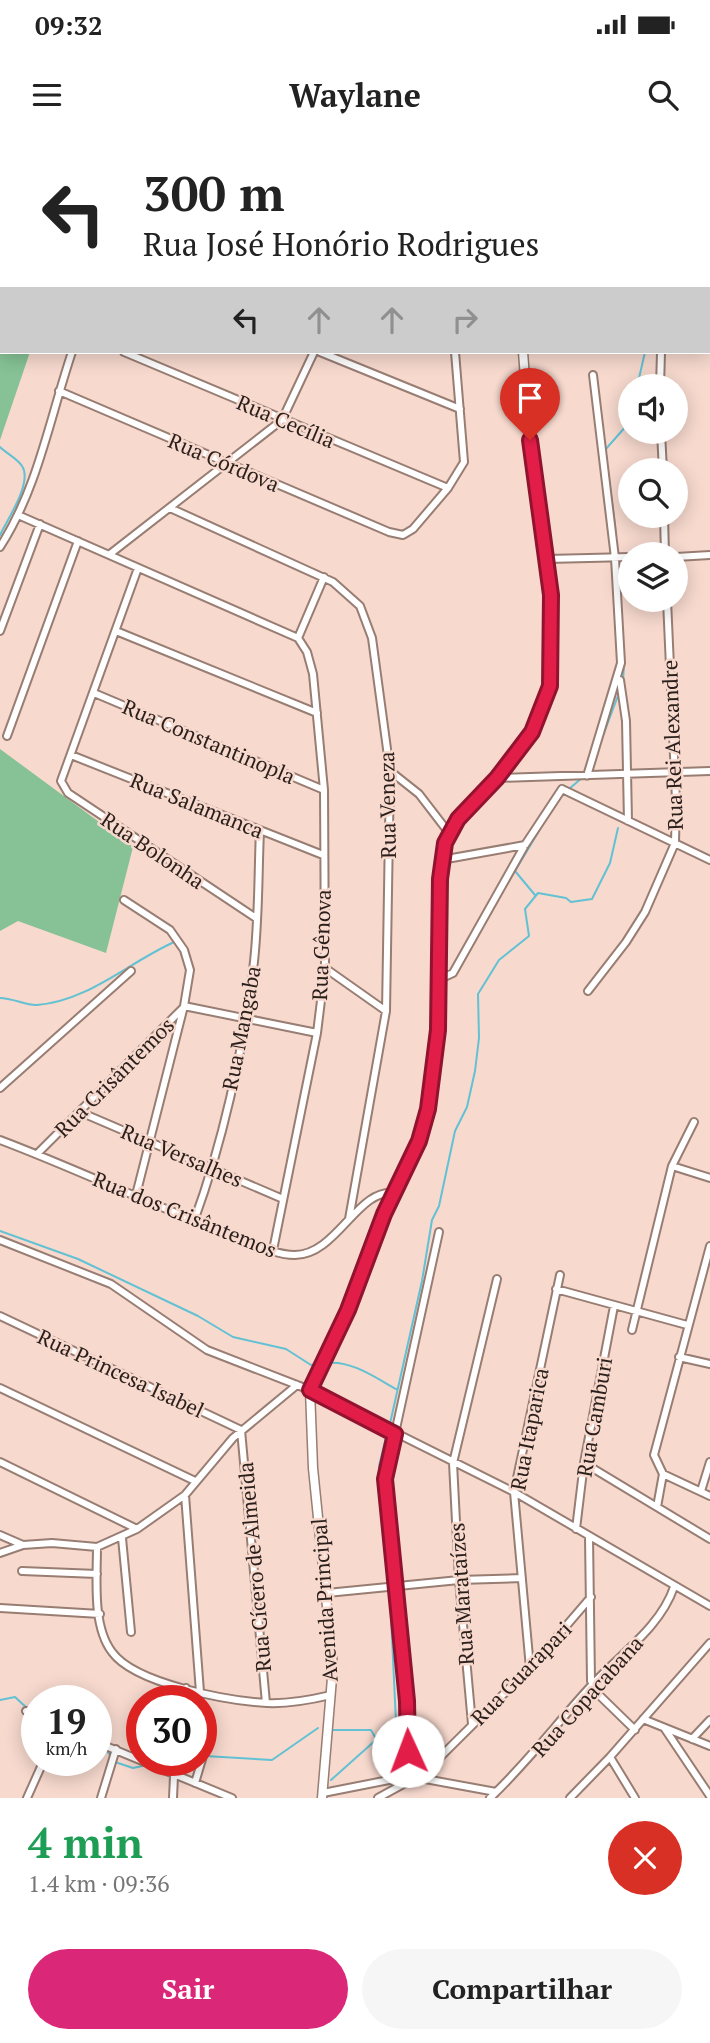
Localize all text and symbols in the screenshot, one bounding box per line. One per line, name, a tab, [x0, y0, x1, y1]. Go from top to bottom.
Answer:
text: 09:32	[35, 8, 103, 42]
text: Waylane	[289, 74, 421, 116]
icon: menu	[28, 76, 66, 114]
icon: search	[644, 76, 682, 114]
text: 300 m	[143, 160, 285, 225]
icon: left	[28, 168, 119, 259]
text: Rua José Honório Rodrigues	[143, 223, 539, 265]
icon: left	[227, 301, 265, 339]
icon: ahead	[300, 301, 338, 339]
icon: ahead	[373, 301, 411, 339]
icon: right	[446, 301, 484, 339]
pin	[500, 368, 560, 440]
map controls	[618, 374, 688, 612]
button: sound	[618, 374, 688, 444]
icon: arrive	[511, 379, 549, 417]
street label: Rua Cecília	[233, 388, 340, 454]
street label: Rua Córdova	[164, 426, 284, 498]
button: search	[618, 458, 688, 528]
button: layers	[618, 542, 688, 612]
street label: Rua Rei Alexandre	[655, 659, 689, 831]
street label: Rua Constantinopla	[118, 692, 300, 790]
street label: Rua Veneza	[372, 751, 402, 859]
street label: Rua Salamanca	[126, 766, 268, 845]
street label: Rua Bolonha	[96, 805, 210, 895]
street label: Rua Gênova	[305, 889, 337, 1001]
street label: Rua Mangaba	[215, 963, 267, 1093]
street label: Rua Crisântemos	[48, 1011, 180, 1143]
street label: Rua Versalhes	[117, 1117, 247, 1193]
street label: Rua dos Crisântemos	[89, 1164, 281, 1264]
street label: Rua Princesa Isabel	[33, 1322, 209, 1424]
street label: Rua Camburi	[570, 1355, 618, 1479]
street label: Rua Itaparica	[503, 1365, 555, 1493]
street label: Rua Cícero de Almeida	[231, 1460, 277, 1673]
street label: Avenida Principal	[304, 1517, 344, 1683]
street label: Rua Marataízes	[442, 1522, 480, 1666]
street label: Rua Guarapari	[464, 1615, 578, 1731]
street label: Rua Copacabana	[525, 1629, 649, 1763]
speed limit sign: 30	[126, 1685, 217, 1776]
text: 19	[47, 1698, 86, 1744]
position arrow	[371, 1714, 445, 1788]
text: km/h	[46, 1736, 87, 1760]
text: 4 min	[28, 1814, 143, 1870]
button: close	[608, 1821, 682, 1895]
text: 1.4 km · 09:36	[28, 1868, 170, 1899]
button: Sair	[28, 1949, 348, 2029]
button: Compartilhar	[362, 1949, 682, 2029]

